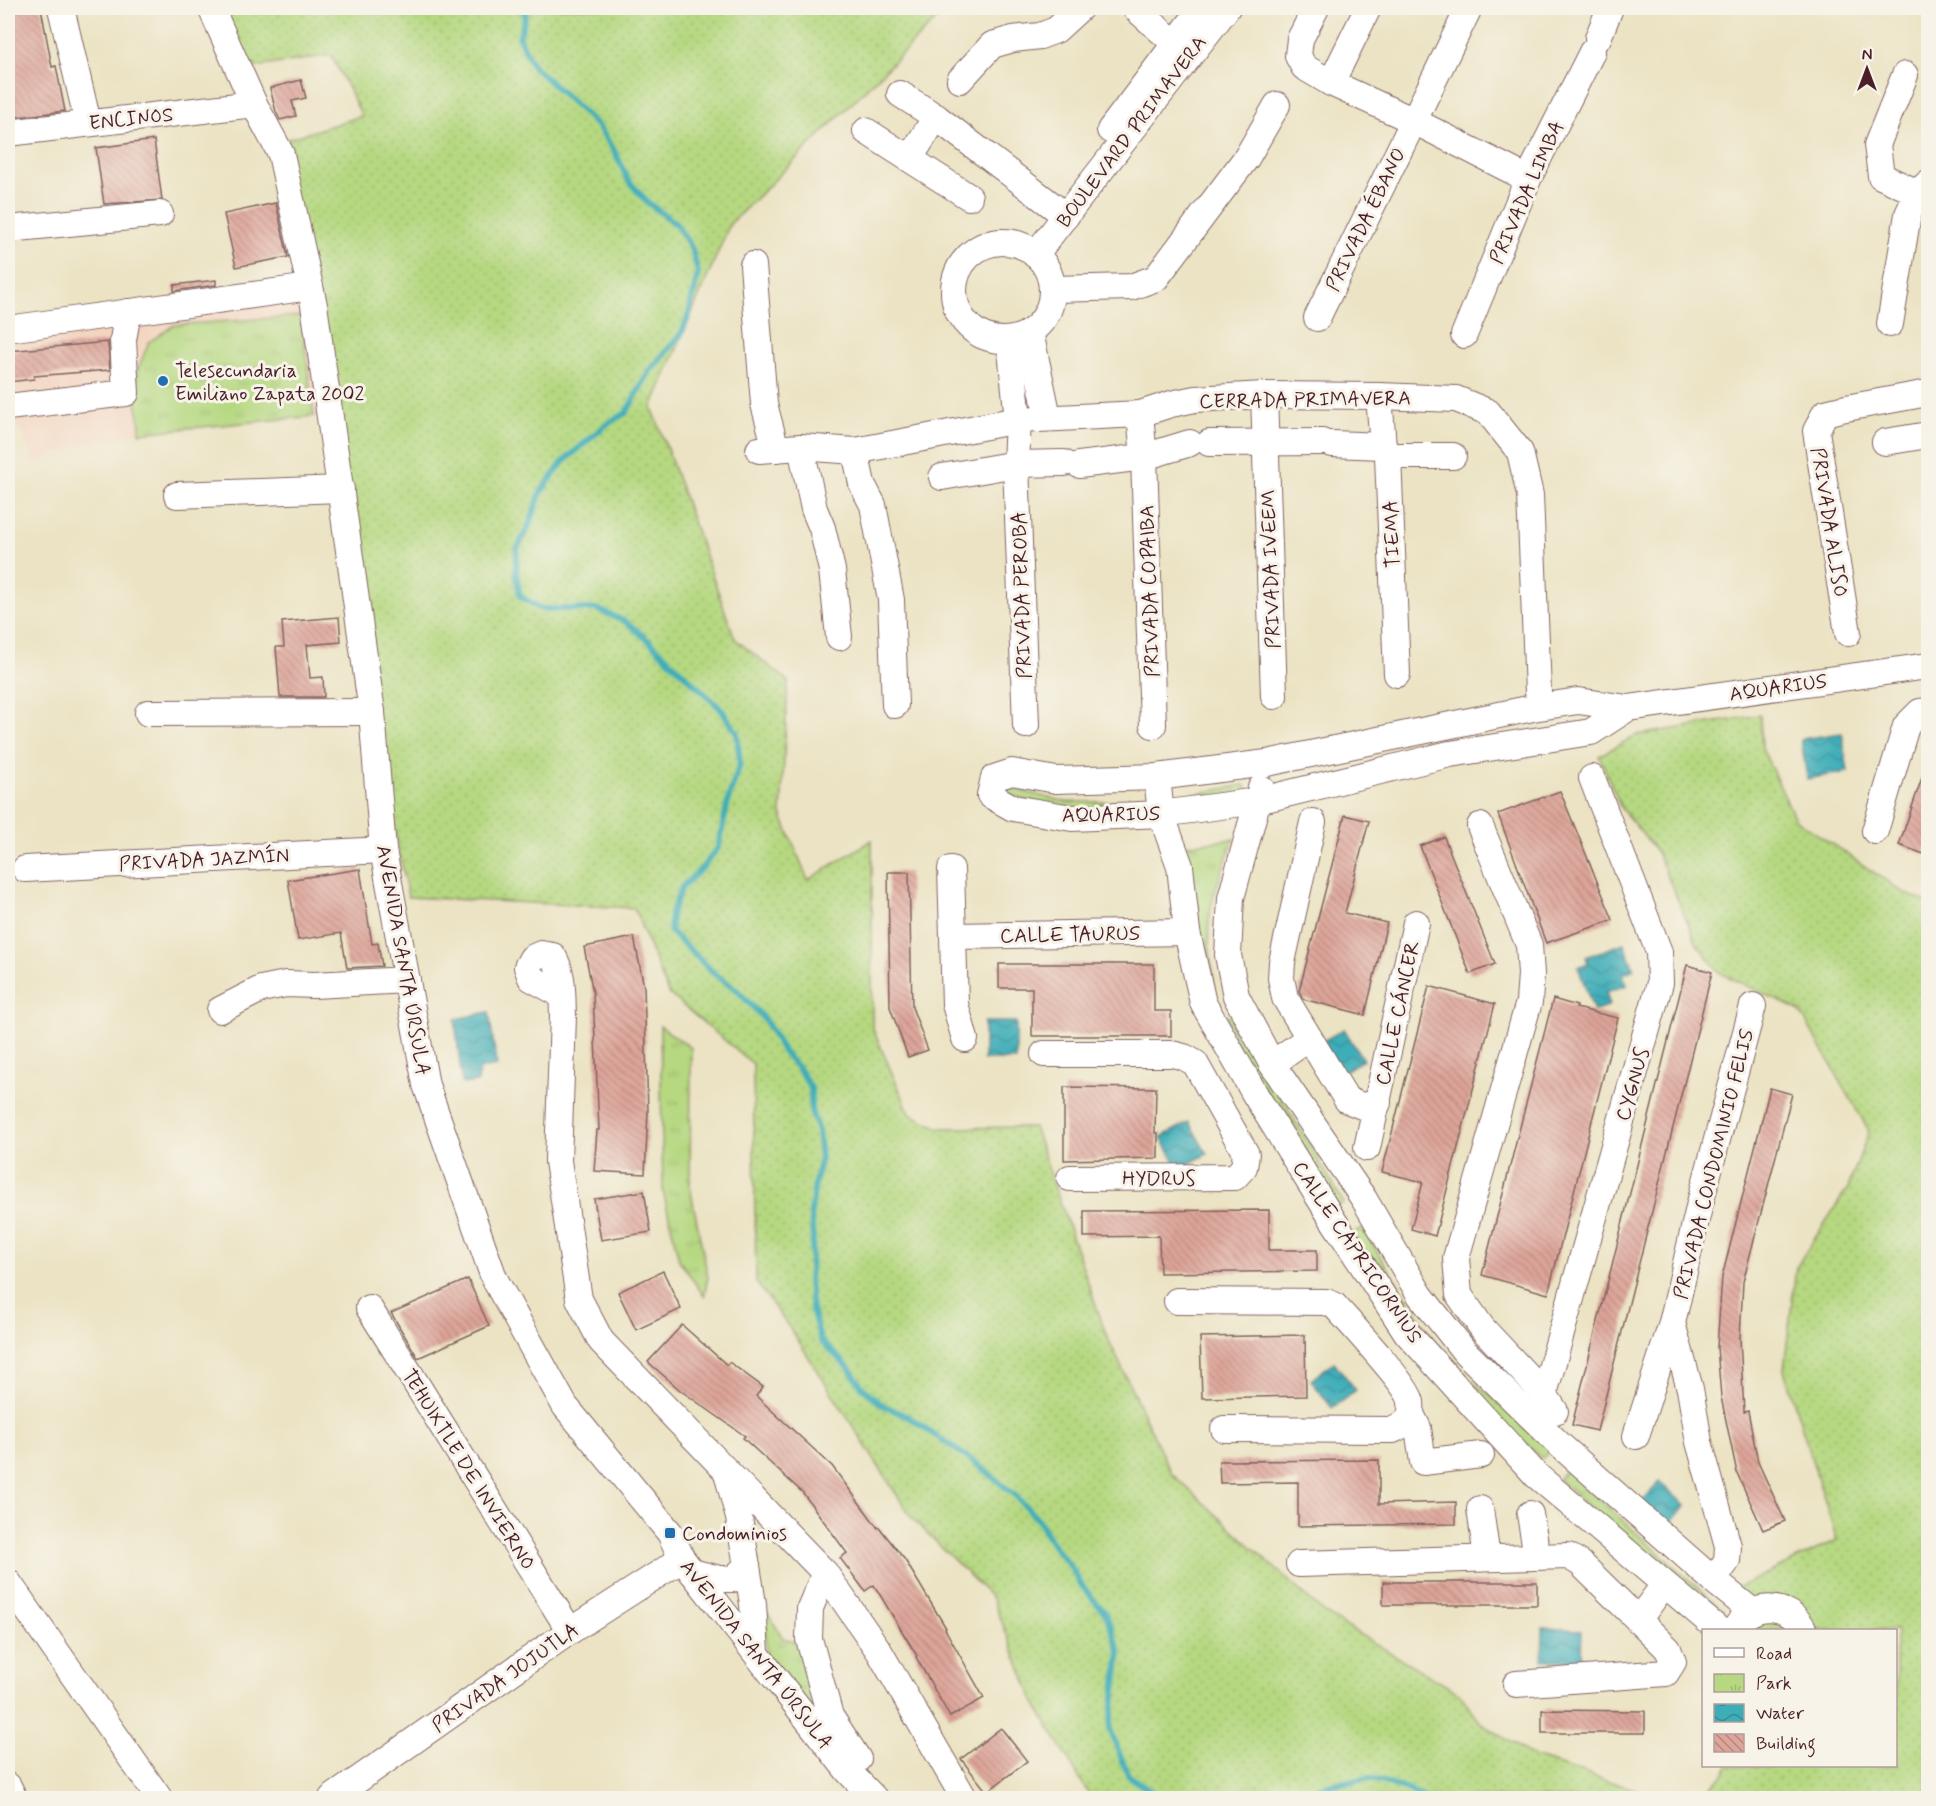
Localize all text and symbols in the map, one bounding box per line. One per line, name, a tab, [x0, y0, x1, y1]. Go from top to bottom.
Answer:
street label: BOULEVARD PRIMAVERA	[1051, 30, 1213, 234]
north arrow	[1837, 39, 1897, 99]
text: N	[1862, 45, 1872, 66]
street label: ENCINOS	[88, 102, 175, 137]
street label: PRIVADA LIMBA	[1484, 117, 1571, 269]
street label: PRIVADA ÉBANO	[1320, 143, 1413, 296]
place label: Telesecundaria Emiliano Zapata 2002	[175, 358, 364, 408]
marker: Telesecundaria Emiliano Zapata 2002	[156, 374, 170, 388]
street label: CERRADA PRIMAVERA	[1199, 385, 1411, 416]
street label: PRIVADA ALISO	[1803, 445, 1854, 599]
street label: PRIVADA IVEEM	[1255, 489, 1288, 649]
street label: TIEMA	[1378, 500, 1407, 568]
street label: PRIVADA COPAIBA	[1134, 504, 1167, 678]
street label: PRIVADA PEROBA	[1006, 511, 1039, 679]
street label: AQUARIUS	[1728, 668, 1829, 709]
street label: AQUARIUS	[1062, 801, 1160, 830]
street label: PRIVADA JAZMÍN	[118, 843, 290, 878]
street label: AVENIDA SANTA ÚRSULA	[369, 843, 436, 1078]
street label: CALLE TAURUS	[1000, 921, 1140, 950]
street label: CALLE CÁNCER	[1370, 938, 1427, 1088]
street label: PRIVADA CONDOMINIO FELIS	[1668, 1026, 1761, 1302]
street label: CYGNUS	[1610, 1045, 1657, 1124]
street label: CALLE CAPRICORNIUS	[1286, 1156, 1428, 1349]
street label: HYDRUS	[1122, 1166, 1196, 1193]
street label: TEHUIXTLE DE INVIERNO	[395, 1364, 541, 1575]
place label: Condominios	[682, 1521, 787, 1548]
marker: Condominios	[663, 1526, 677, 1540]
street label: AVENIDA SANTA ÚRSULA	[673, 1555, 838, 1755]
street label: PRIVADA JOJUTLA	[427, 1617, 585, 1739]
legend	[1702, 1629, 1897, 1767]
text: Road	[1756, 1642, 1792, 1666]
text: Park	[1756, 1672, 1792, 1696]
text: Water	[1756, 1702, 1805, 1726]
text: Building	[1756, 1732, 1816, 1758]

